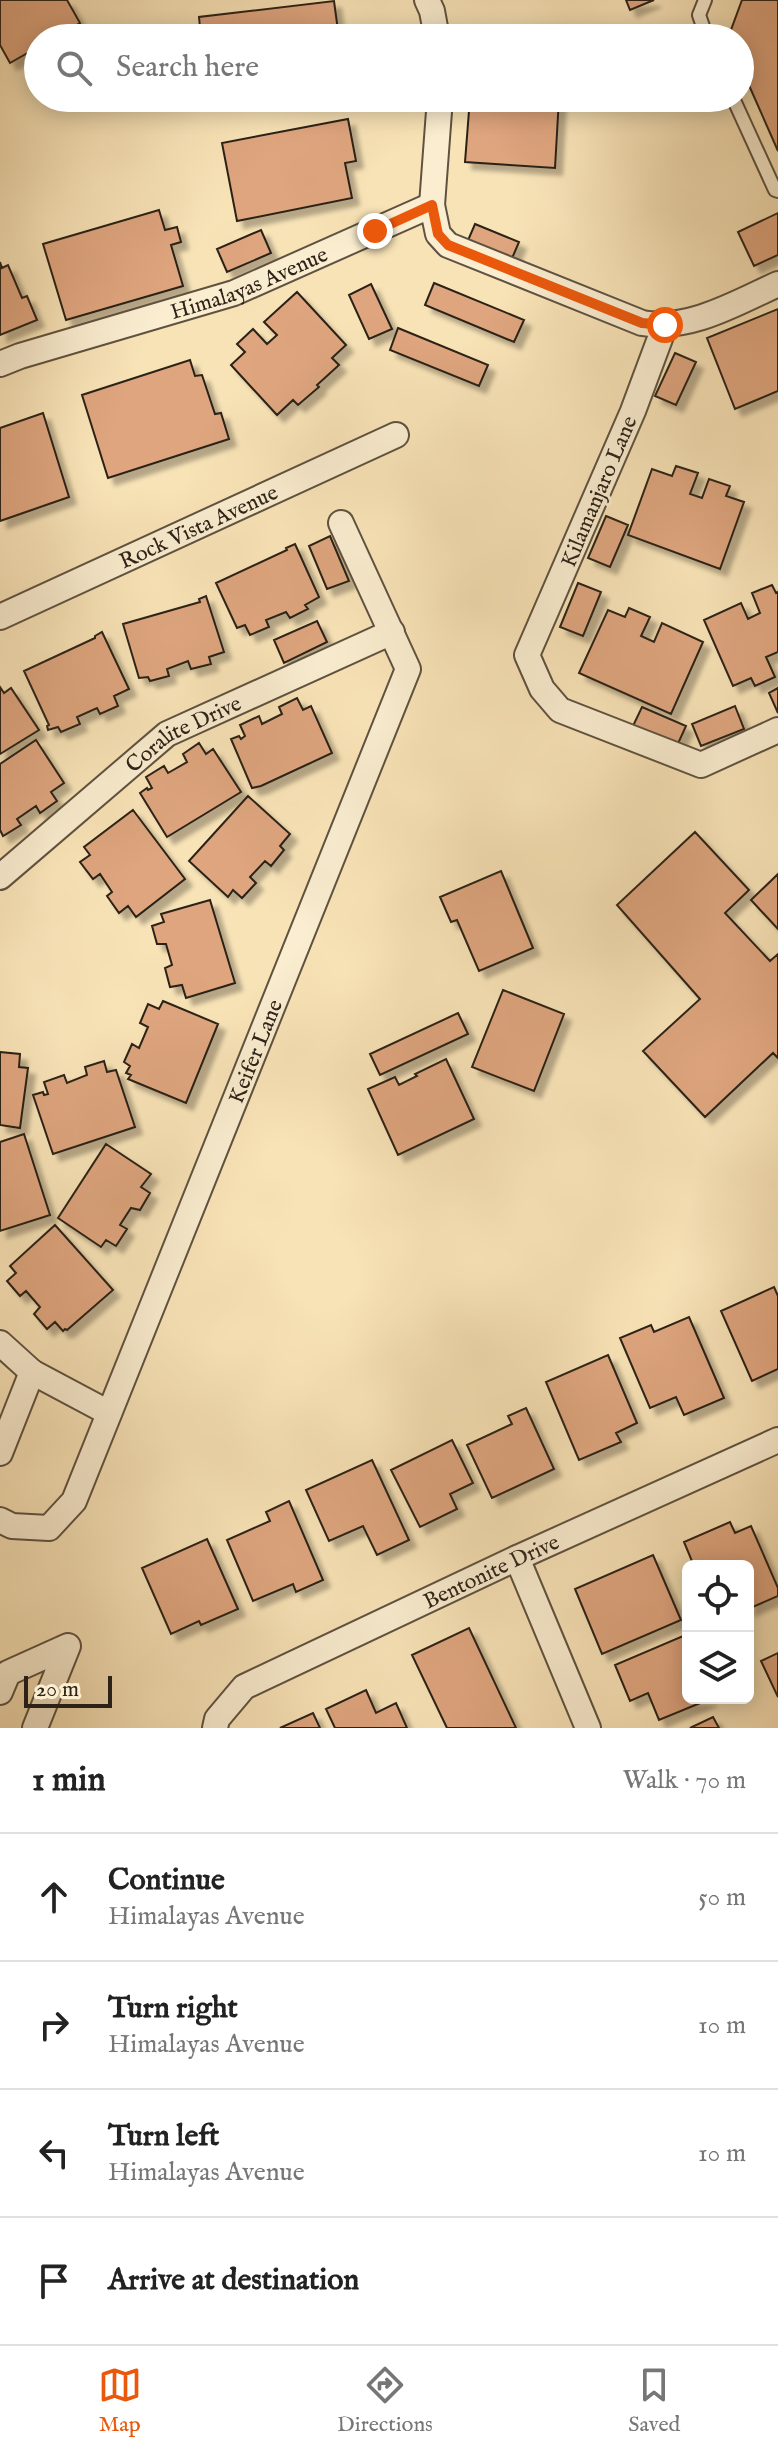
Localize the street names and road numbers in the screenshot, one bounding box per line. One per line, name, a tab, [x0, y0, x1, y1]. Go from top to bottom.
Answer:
street label: Himalayas Avenue	[167, 241, 333, 327]
street label: Kilamanjaro Lane	[555, 412, 644, 572]
street label: Rock Vista Avenue	[115, 479, 283, 576]
street label: Coralite Drive	[120, 690, 246, 779]
street label: Keifer Lane	[223, 996, 290, 1108]
street label: Bentonite Drive	[419, 1529, 564, 1616]

